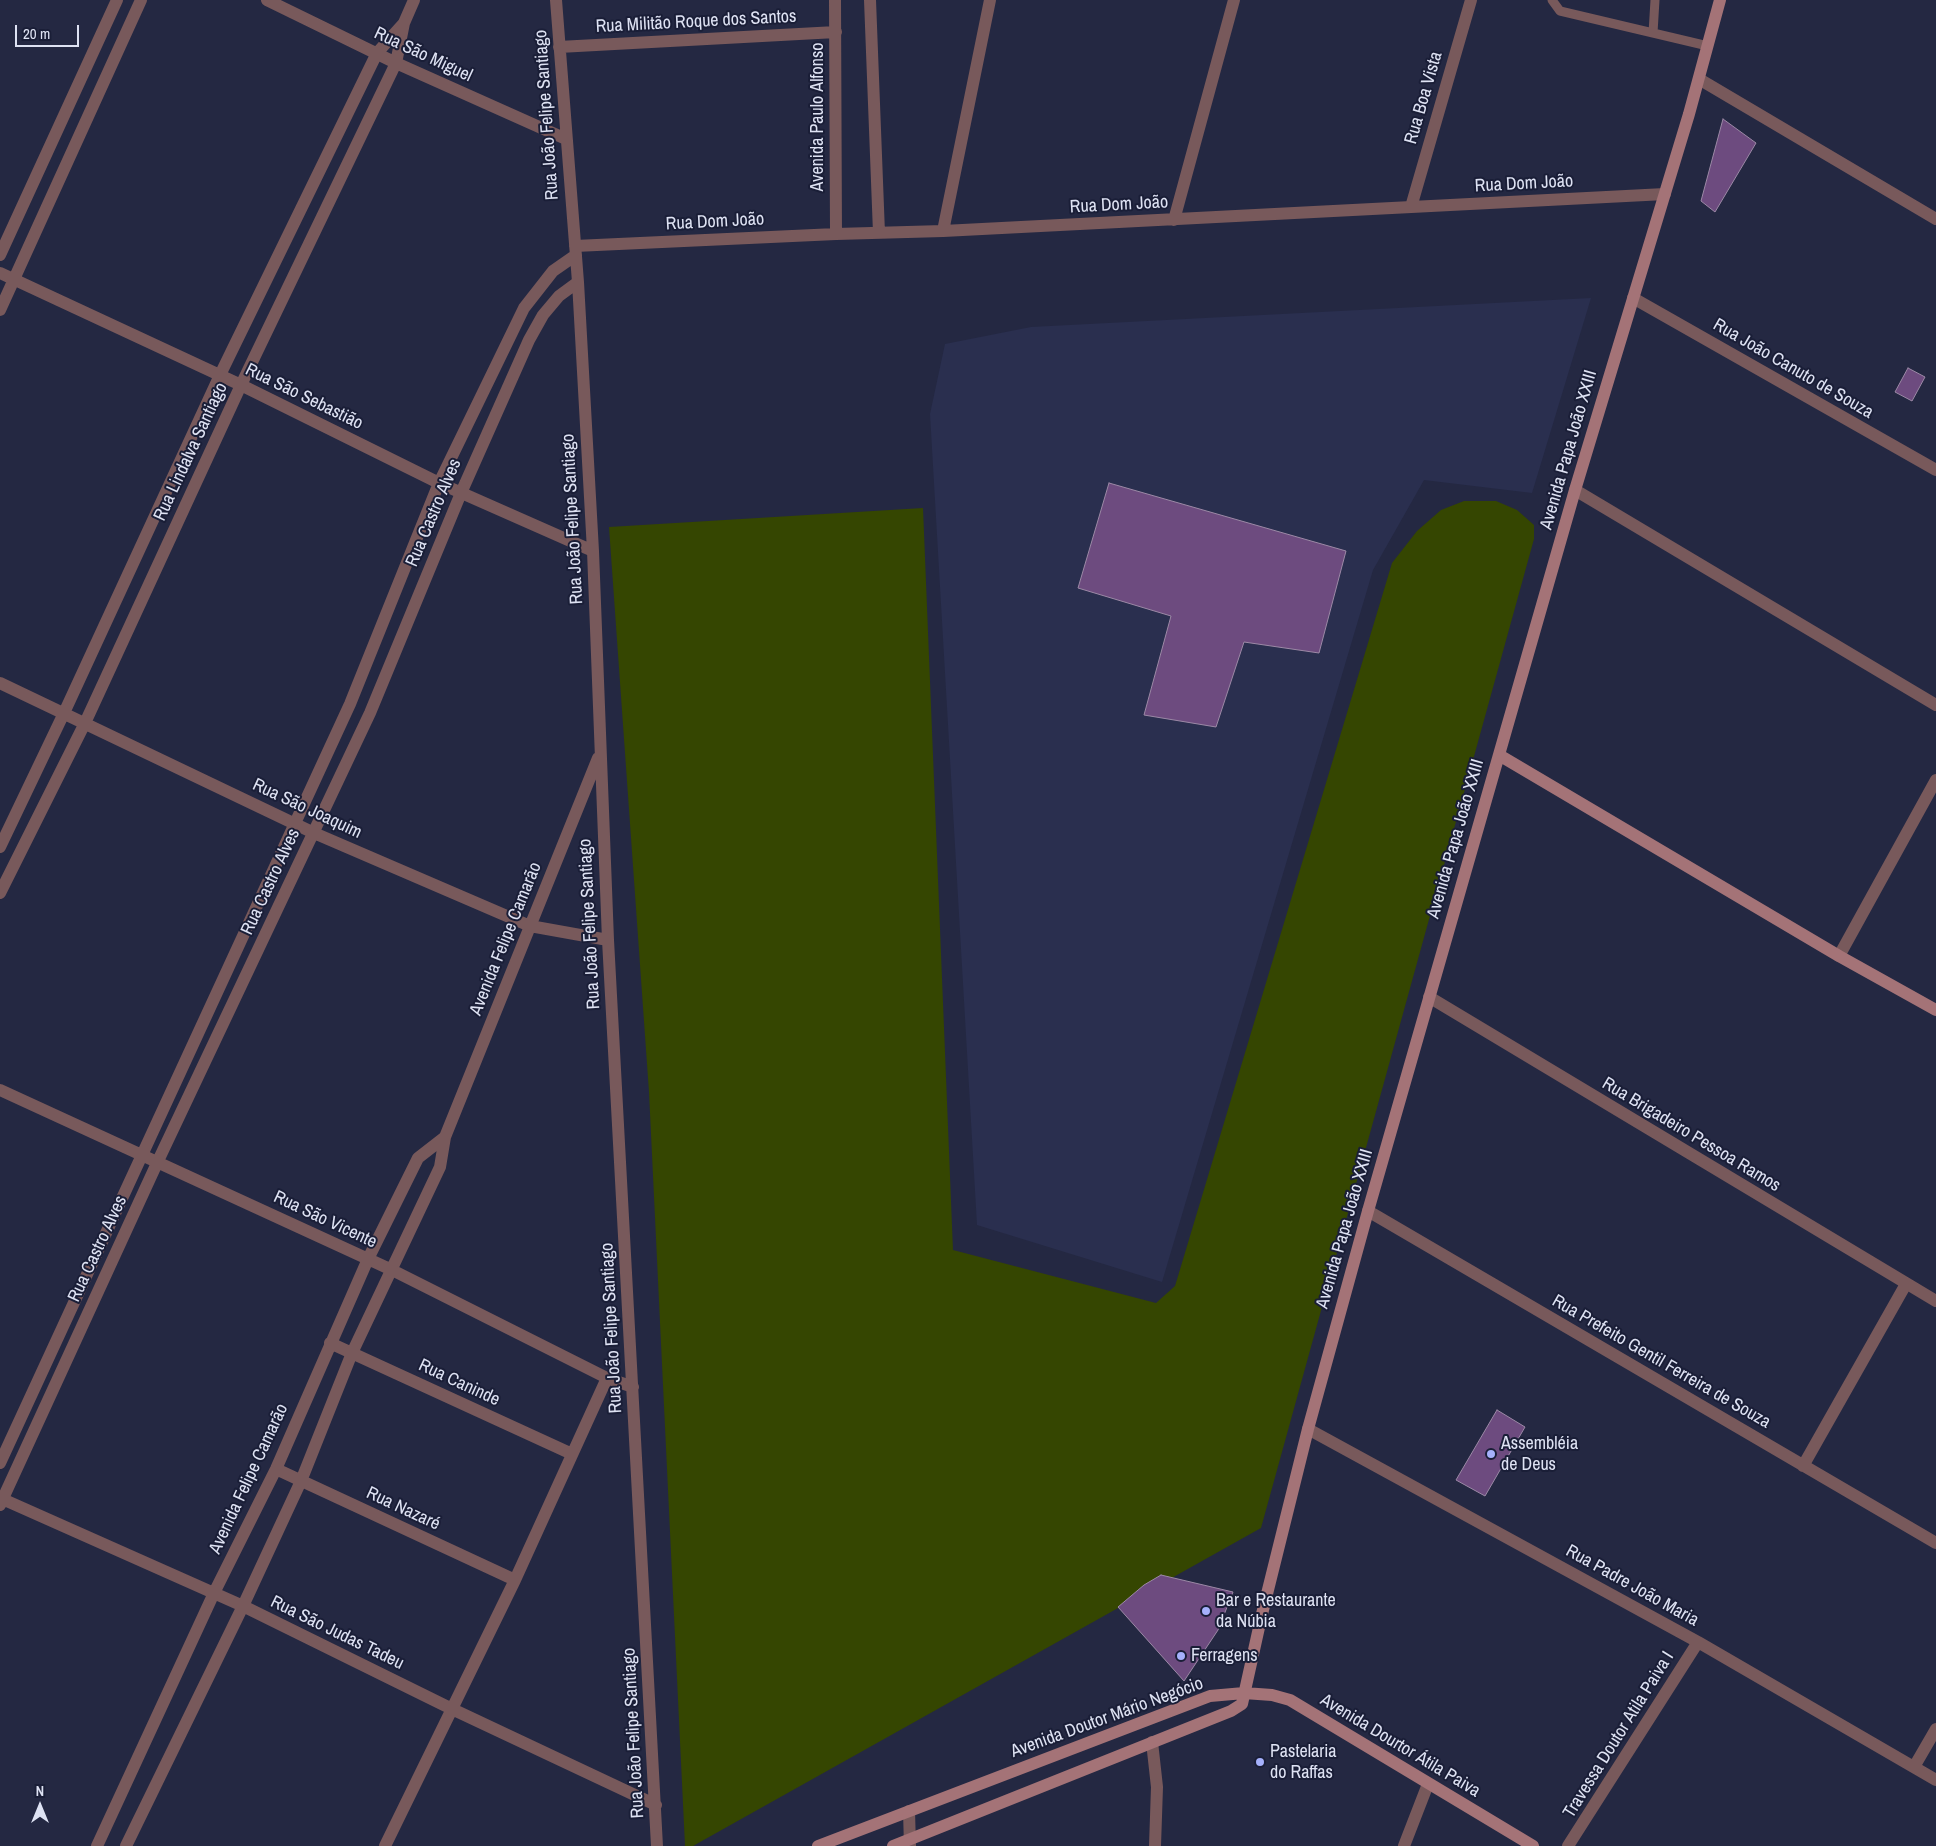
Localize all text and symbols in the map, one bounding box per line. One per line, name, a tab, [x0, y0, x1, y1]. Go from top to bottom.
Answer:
street label: Rua Militão Roque dos Santos	[595, 6, 797, 38]
scale bar	[18, 15, 81, 47]
text: 20 m	[23, 23, 50, 44]
street label: Rua São Miguel	[370, 23, 476, 87]
street label: Rua João Felipe Santiago	[530, 29, 564, 201]
street label: Avenida Paulo Alfonso	[807, 42, 829, 192]
street label: Rua Boa Vista	[1401, 49, 1447, 147]
street label: Rua Dom João	[1474, 171, 1574, 197]
street label: Rua Dom João	[1069, 192, 1169, 218]
street label: Rua Dom João	[665, 209, 765, 235]
street label: Rua João Canuto de Souza	[1709, 314, 1877, 424]
street label: Rua São Sebastião	[242, 359, 366, 435]
street label: Avenida Papa João XXIII	[1536, 368, 1602, 532]
street label: Rua Lindalva Santiago	[149, 379, 233, 525]
street label: Rua João Felipe Santiago	[558, 433, 588, 605]
street label: Rua Castro Alves	[402, 456, 466, 570]
street label: Avenida Papa João XXIII	[1423, 757, 1489, 921]
street label: Rua São Joaquim	[249, 774, 365, 844]
street label: Rua Castro Alves	[237, 825, 305, 939]
street label: Rua João Felipe Santiago	[575, 838, 605, 1010]
street label: Avenida Felipe Camarão	[465, 859, 547, 1019]
street label: Rua Brigadeiro Pessoa Ramos	[1598, 1073, 1784, 1197]
street label: Avenida Papa João XXIII	[1312, 1147, 1378, 1311]
street label: Rua São Vicente	[270, 1187, 380, 1253]
street label: Rua Castro Alves	[64, 1192, 132, 1306]
street label: Rua João Felipe Santiago	[597, 1242, 627, 1414]
street label: Rua Prefeito Gentil Ferreira de Souza	[1548, 1290, 1774, 1434]
street label: Rua Caninde	[415, 1355, 503, 1411]
street label: Avenida Felipe Camarão	[205, 1401, 293, 1557]
place label: Assembléia de Deus	[1501, 1433, 1578, 1476]
marker: Assembléia de Deus	[1485, 1448, 1497, 1460]
street label: Rua Nazaré	[363, 1483, 443, 1535]
street label: Rua Padre João Maria	[1562, 1541, 1702, 1631]
place label: Bar e Restaurante da Núbia	[1216, 1590, 1336, 1632]
street label: Rua São Judas Tadeu	[267, 1591, 407, 1675]
marker: Bar e Restaurante da Núbia	[1200, 1605, 1212, 1617]
place label: Ferragens	[1191, 1645, 1258, 1667]
street label: Rua João Felipe Santiago	[619, 1647, 649, 1819]
street label: Travessa Doutor Atila Paiva I	[1559, 1648, 1679, 1822]
marker: Ferragens	[1175, 1650, 1187, 1662]
street label: Avenida Doutor Mário Negócio	[1008, 1673, 1206, 1763]
street label: Avenida Dourtor Átila Paiva	[1316, 1690, 1484, 1802]
place label: Pastelaria do Raffas	[1270, 1741, 1336, 1784]
marker: Pastelaria do Raffas	[1254, 1756, 1266, 1768]
north arrow	[15, 1781, 65, 1831]
text: N	[36, 1782, 44, 1800]

